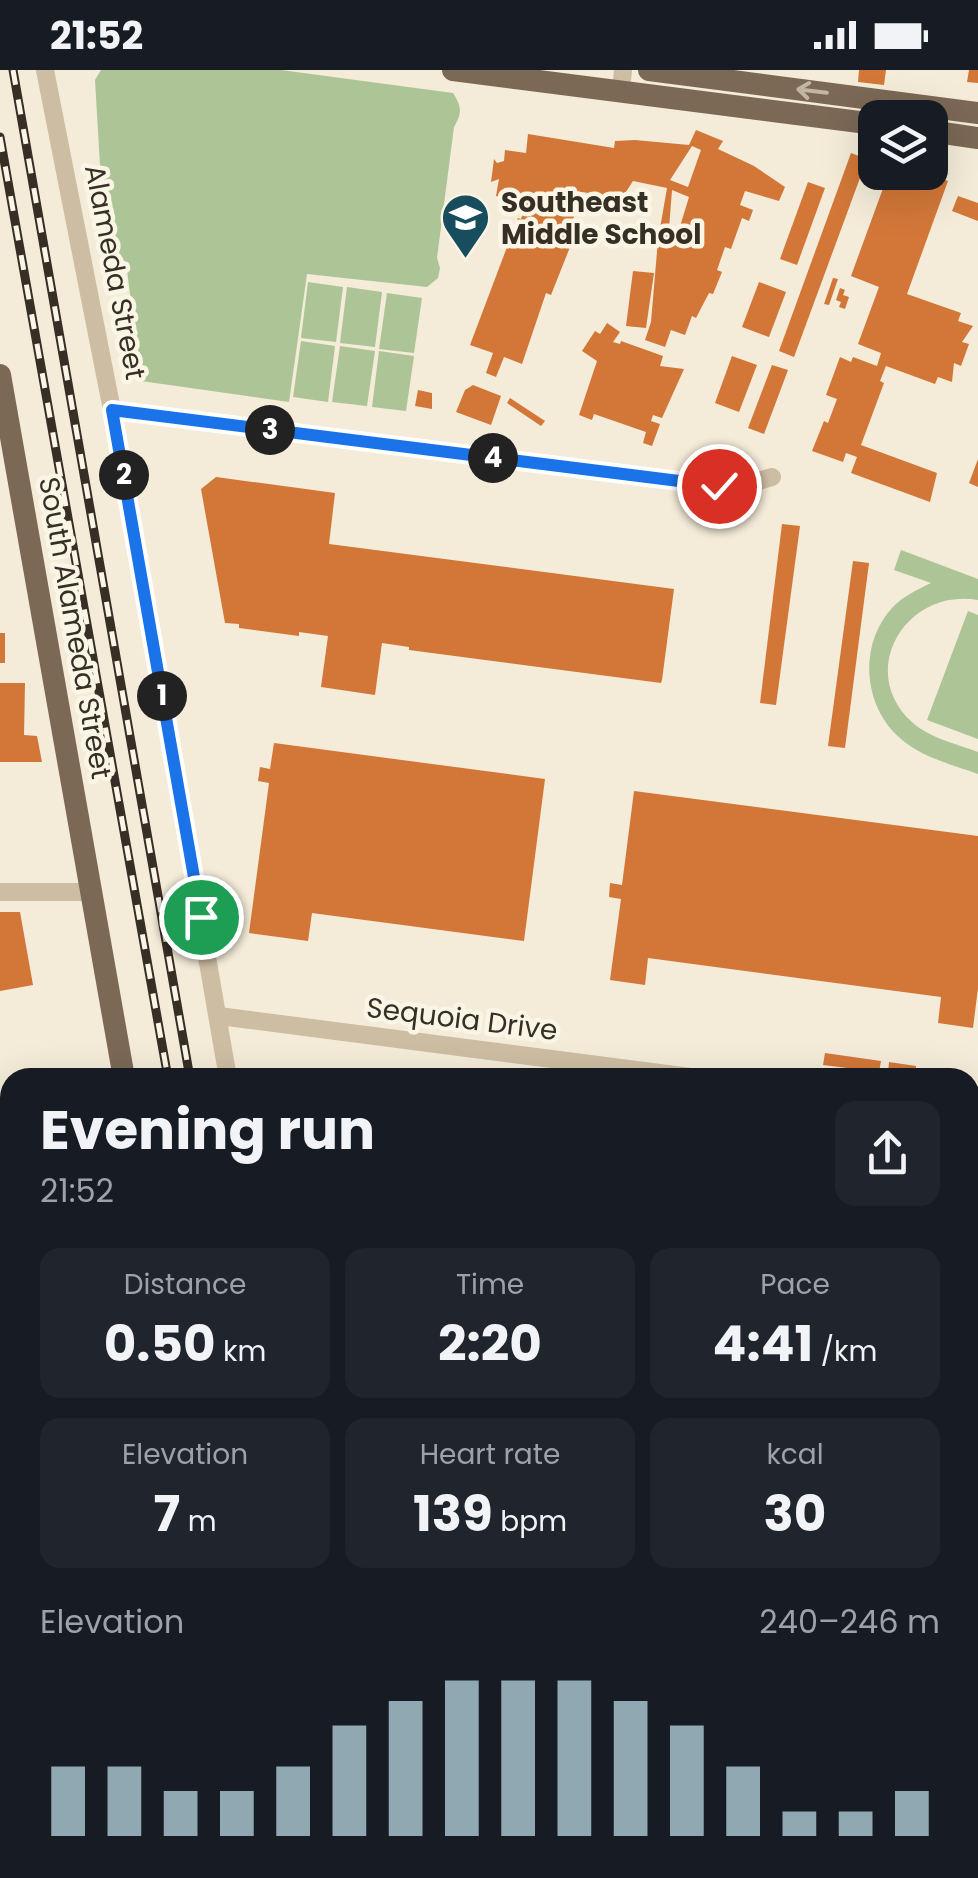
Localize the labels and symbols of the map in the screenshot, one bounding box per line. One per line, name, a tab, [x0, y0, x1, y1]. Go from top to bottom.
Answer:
one-way arrow	[796, 81, 829, 100]
street label: Alameda Street	[75, 161, 155, 383]
place label: Southeast Middle School	[501, 183, 701, 254]
school or university icon: Southeast Middle School	[440, 192, 492, 260]
pin: 3	[245, 405, 295, 455]
pin: 4	[468, 433, 518, 483]
pin	[677, 444, 762, 529]
pin: 2	[99, 450, 149, 500]
street label: South Alameda Street	[29, 474, 121, 782]
pin: 1	[137, 671, 187, 721]
pin	[159, 875, 244, 960]
street label: Sequoia Drive	[364, 988, 560, 1050]

